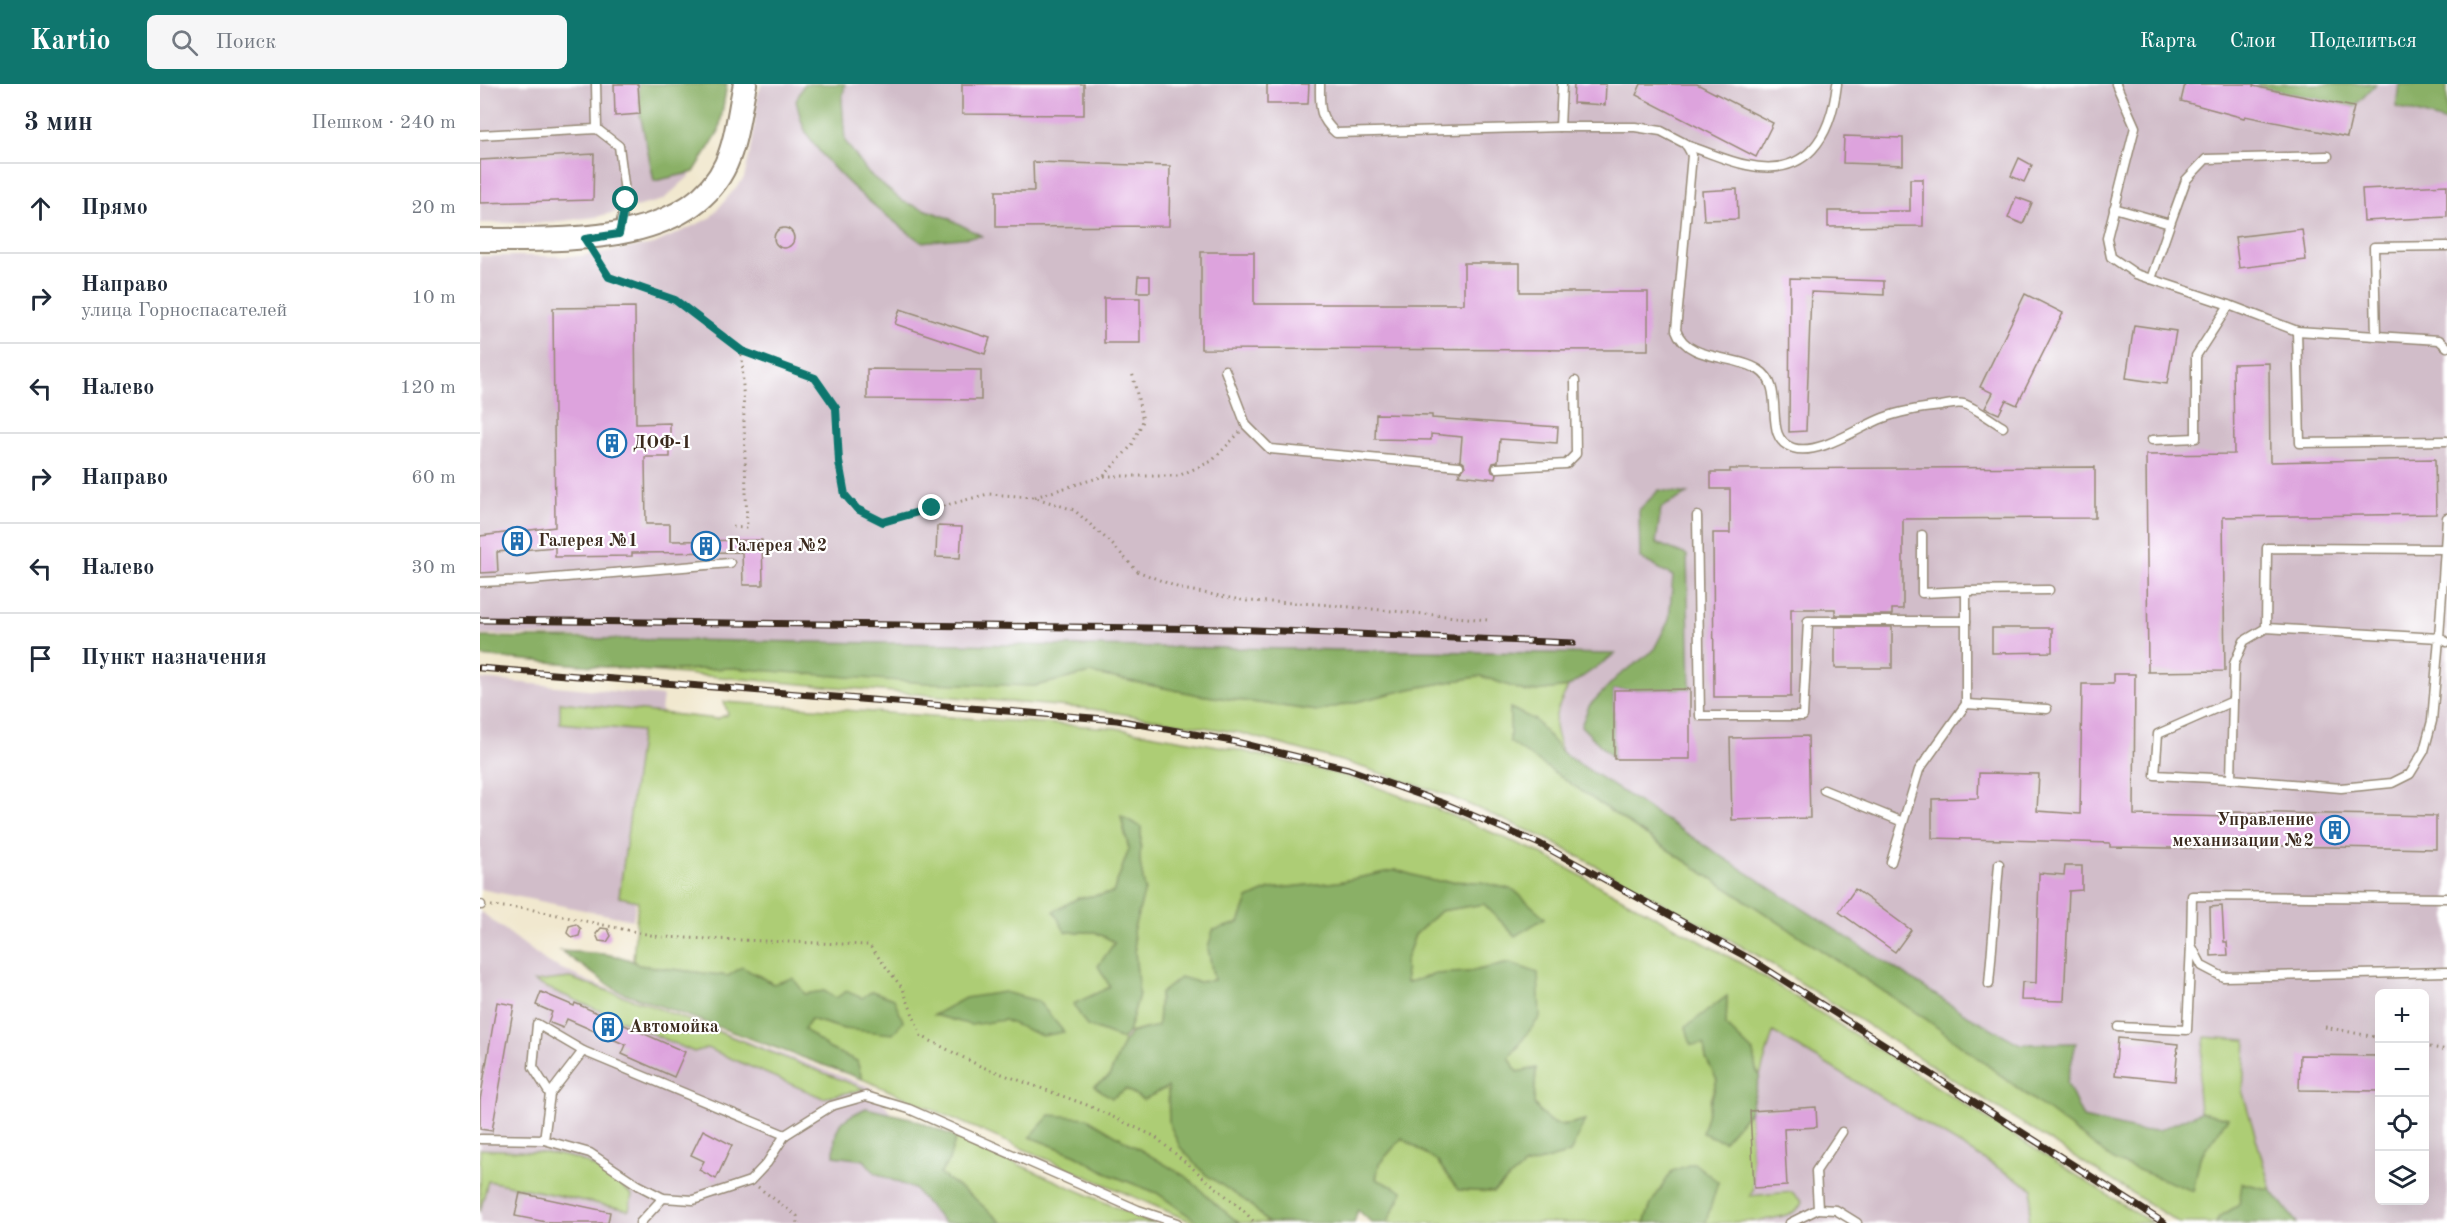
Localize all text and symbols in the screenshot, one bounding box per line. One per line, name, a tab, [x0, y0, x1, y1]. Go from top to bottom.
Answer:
search box	[147, 15, 567, 69]
icon: search	[168, 26, 201, 59]
text: Kartio	[30, 28, 111, 56]
text: Поиск	[216, 31, 276, 53]
text: Карта	[2140, 31, 2197, 52]
text: Слои	[2230, 31, 2276, 52]
text: Поделиться	[2309, 31, 2417, 52]
text: 3 мин	[24, 110, 93, 136]
text: Пешком · 240 m	[311, 113, 456, 133]
route start	[612, 186, 638, 212]
icon: ahead	[24, 192, 57, 225]
text: Прямо	[81, 197, 148, 219]
text: 20 m	[411, 198, 456, 218]
text: Направо	[81, 274, 168, 296]
icon: right	[24, 282, 57, 315]
text: 10 m	[411, 288, 456, 308]
text: улица Горноспасателей	[81, 301, 287, 321]
icon: left	[24, 372, 57, 405]
text: Налево	[81, 377, 154, 399]
text: 120 m	[400, 378, 456, 398]
building icon: ДОФ-1	[596, 427, 628, 459]
place label: ДОФ-1	[633, 434, 692, 452]
icon: right	[24, 462, 57, 495]
text: Направо	[81, 467, 168, 489]
text: 60 m	[411, 468, 456, 488]
route end	[918, 494, 944, 520]
building icon: Галерея №1	[501, 525, 533, 557]
building icon: Галерея №2	[690, 530, 722, 562]
place label: Галерея №1	[538, 532, 638, 550]
place label: Галерея №2	[727, 537, 827, 555]
icon: left	[24, 552, 57, 585]
text: Налево	[81, 557, 154, 579]
text: 30 m	[411, 558, 456, 578]
icon: arrive	[24, 642, 57, 675]
text: Пункт назначения	[81, 647, 267, 669]
place label: Управление механизации №2	[2172, 811, 2314, 850]
building icon: Управление механизации №2	[2319, 814, 2351, 846]
map controls	[2375, 989, 2429, 1205]
button: +	[2375, 989, 2429, 1043]
building icon: Автомойка	[592, 1011, 624, 1043]
place label: Автомойка	[629, 1018, 719, 1036]
button: −	[2375, 1043, 2429, 1097]
button: locate	[2375, 1097, 2429, 1151]
button: layers	[2375, 1151, 2429, 1205]

